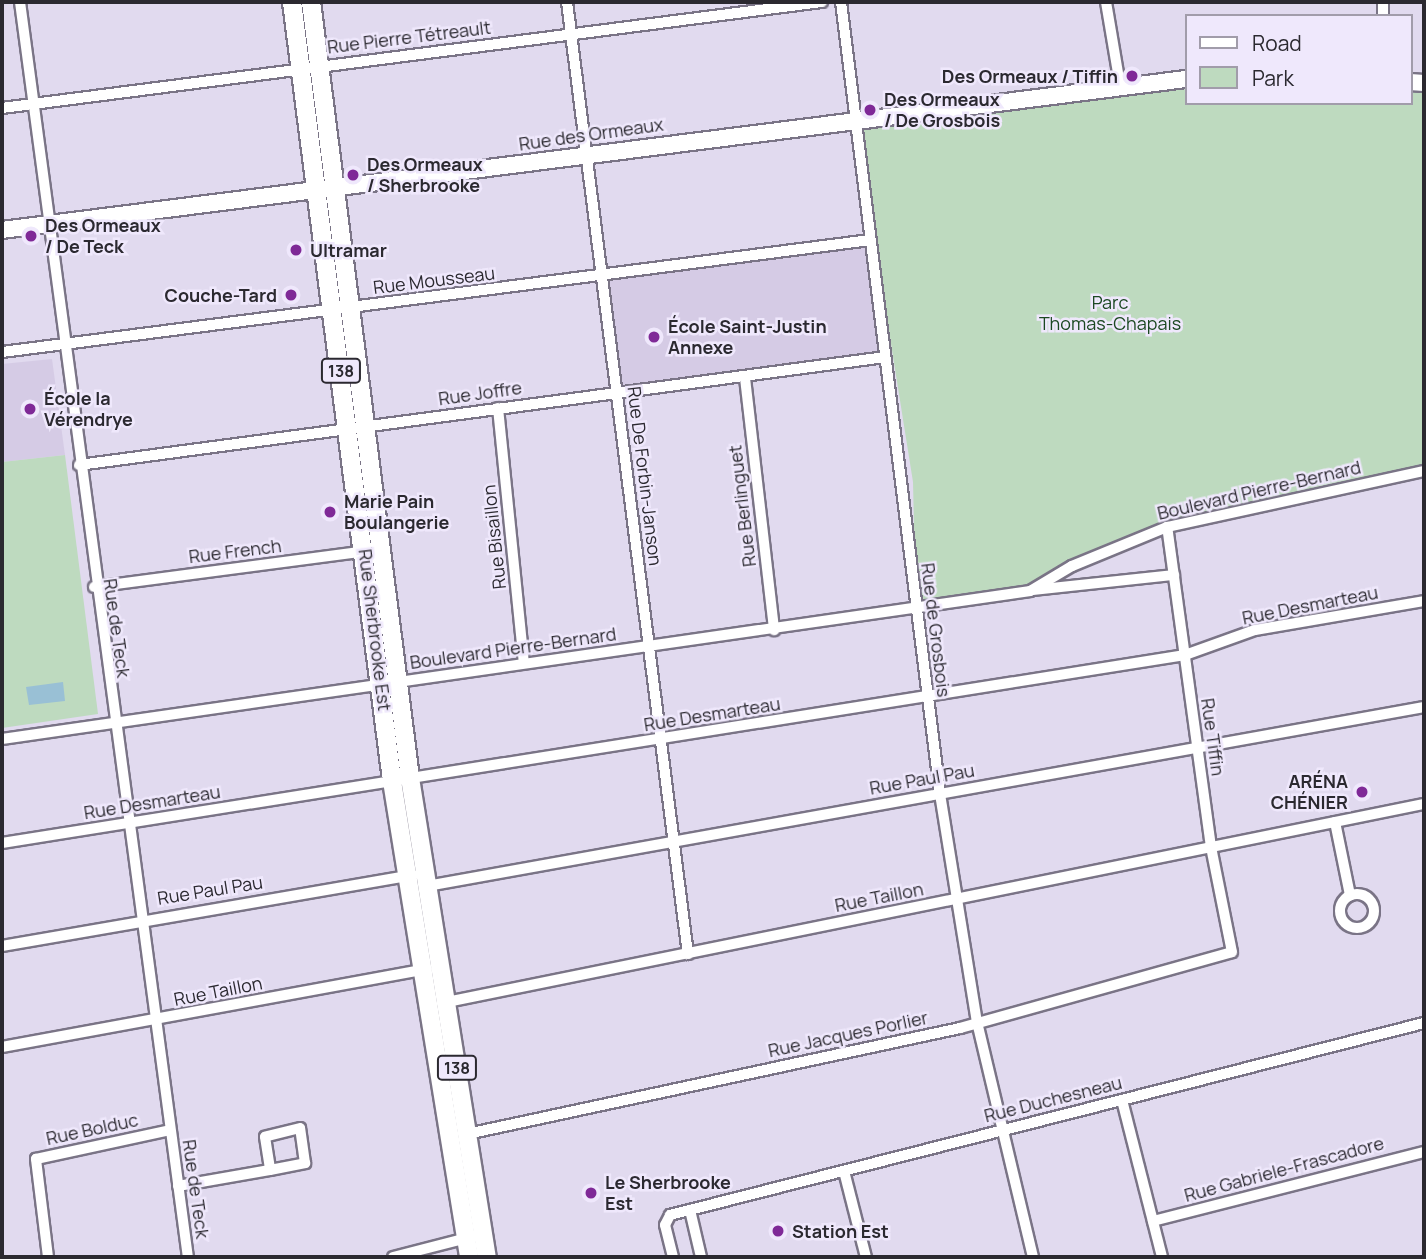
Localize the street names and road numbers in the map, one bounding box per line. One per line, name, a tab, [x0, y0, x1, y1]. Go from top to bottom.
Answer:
street label: Rue Pierre Tétreault	[326, 16, 492, 58]
street label: Rue des Ormeaux	[517, 113, 665, 155]
street label: Rue Mousseau	[372, 262, 496, 298]
road number: 138	[320, 358, 362, 384]
street label: Rue Joffre	[437, 376, 523, 410]
street label: Rue De Forbin-Janson	[623, 385, 667, 567]
street label: Rue Berlinguet	[724, 444, 760, 568]
street label: Boulevard Pierre-Bernard	[1155, 456, 1363, 524]
street label: Rue Bisaillon	[478, 484, 510, 590]
street label: Rue French	[187, 535, 283, 567]
street label: Rue Sherbrooke Est	[354, 548, 396, 712]
street label: Rue de Grosbois	[917, 562, 955, 698]
street label: Rue de Teck	[99, 577, 135, 679]
street label: Rue Desmarteau	[1240, 581, 1380, 629]
street label: Boulevard Pierre-Bernard	[408, 623, 618, 673]
street label: Rue Desmarteau	[642, 693, 782, 735]
street label: Rue Tiffin	[1197, 697, 1229, 777]
street label: Rue Paul Pau	[868, 759, 976, 799]
street label: Rue Desmarteau	[82, 781, 222, 823]
street label: Rue Paul Pau	[156, 871, 264, 909]
street label: Rue Taillon	[833, 878, 925, 916]
street label: Rue Taillon	[172, 972, 264, 1010]
street label: Rue Jacques Porlier	[766, 1007, 930, 1061]
road number: 138	[436, 1056, 478, 1080]
street label: Rue Duchesneau	[982, 1071, 1124, 1127]
street label: Rue Bolduc	[44, 1109, 140, 1149]
street label: Rue Gabriele-Frascadore	[1182, 1132, 1386, 1206]
street label: Rue de Teck	[178, 1138, 214, 1240]

